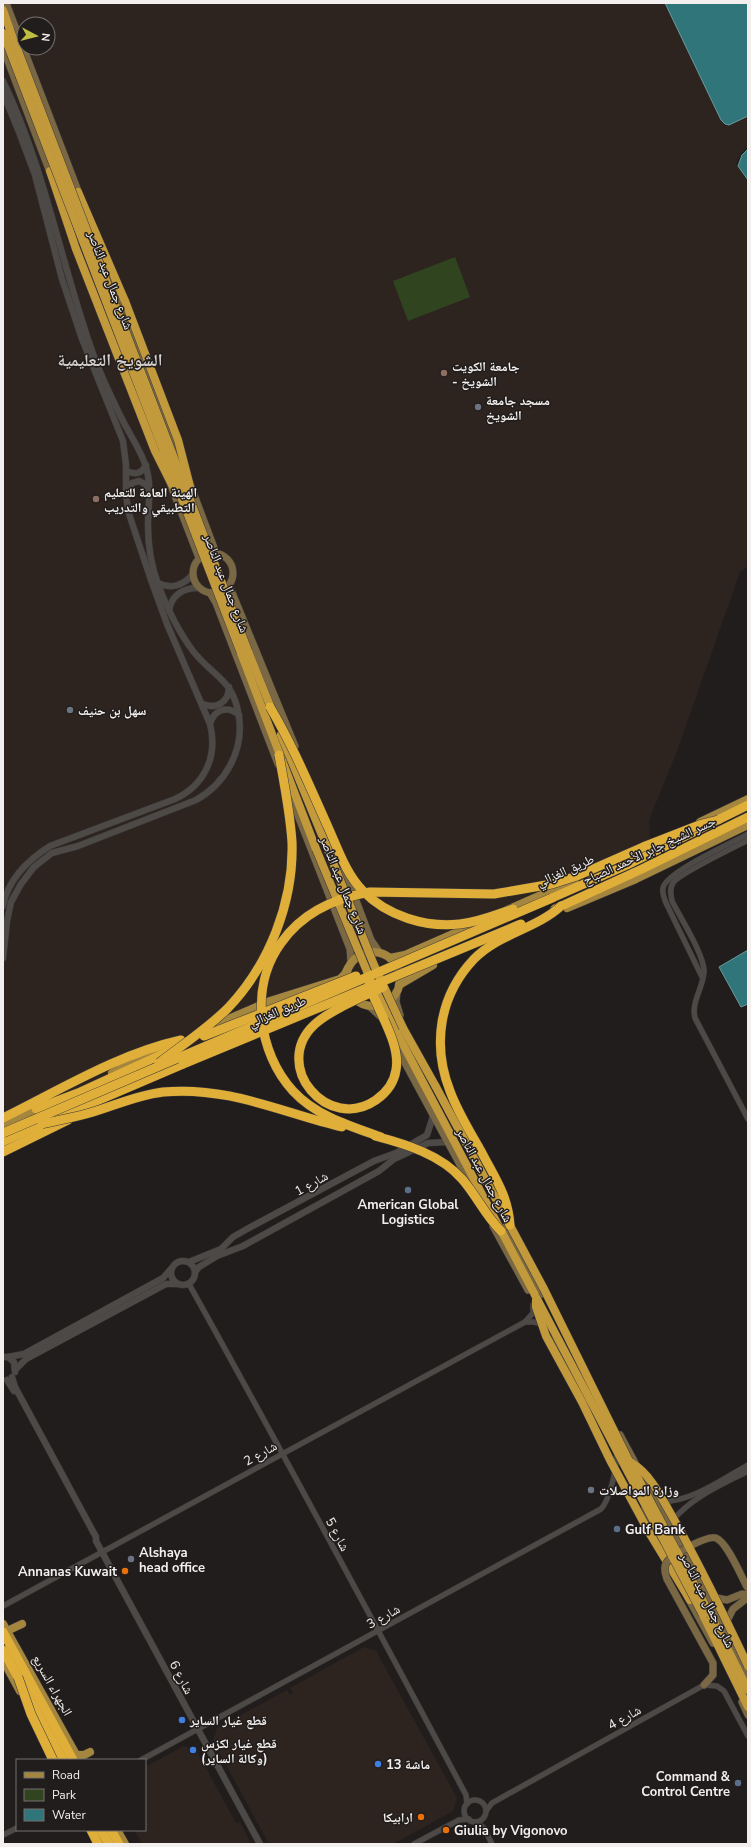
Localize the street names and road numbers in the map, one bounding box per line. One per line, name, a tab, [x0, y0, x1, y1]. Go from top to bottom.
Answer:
street label: شارع جمال عبد الناصر	[83, 228, 137, 332]
street label: شارع جمال عبد الناصر	[199, 531, 253, 635]
street label: جسر الشيخ جابر الأحمد الصباح	[580, 812, 719, 890]
street label: شارع جمال عبد الناصر	[315, 833, 371, 937]
street label: طريق الغزالي	[534, 850, 598, 893]
street label: طريق الغزالي	[246, 992, 310, 1033]
street label: شارع جمال عبد الناصر	[451, 1124, 517, 1226]
street label: شارع 1	[291, 1167, 332, 1200]
street label: شارع 2	[240, 1437, 281, 1470]
street label: شارع 5	[321, 1514, 353, 1555]
street label: شارع جمال عبد الناصر	[675, 1549, 739, 1651]
street label: شارع 3	[363, 1600, 404, 1633]
street label: الجهراء السريع	[28, 1652, 76, 1719]
street label: شارع 6	[165, 1657, 197, 1698]
street label: شارع 4	[604, 1701, 645, 1734]

